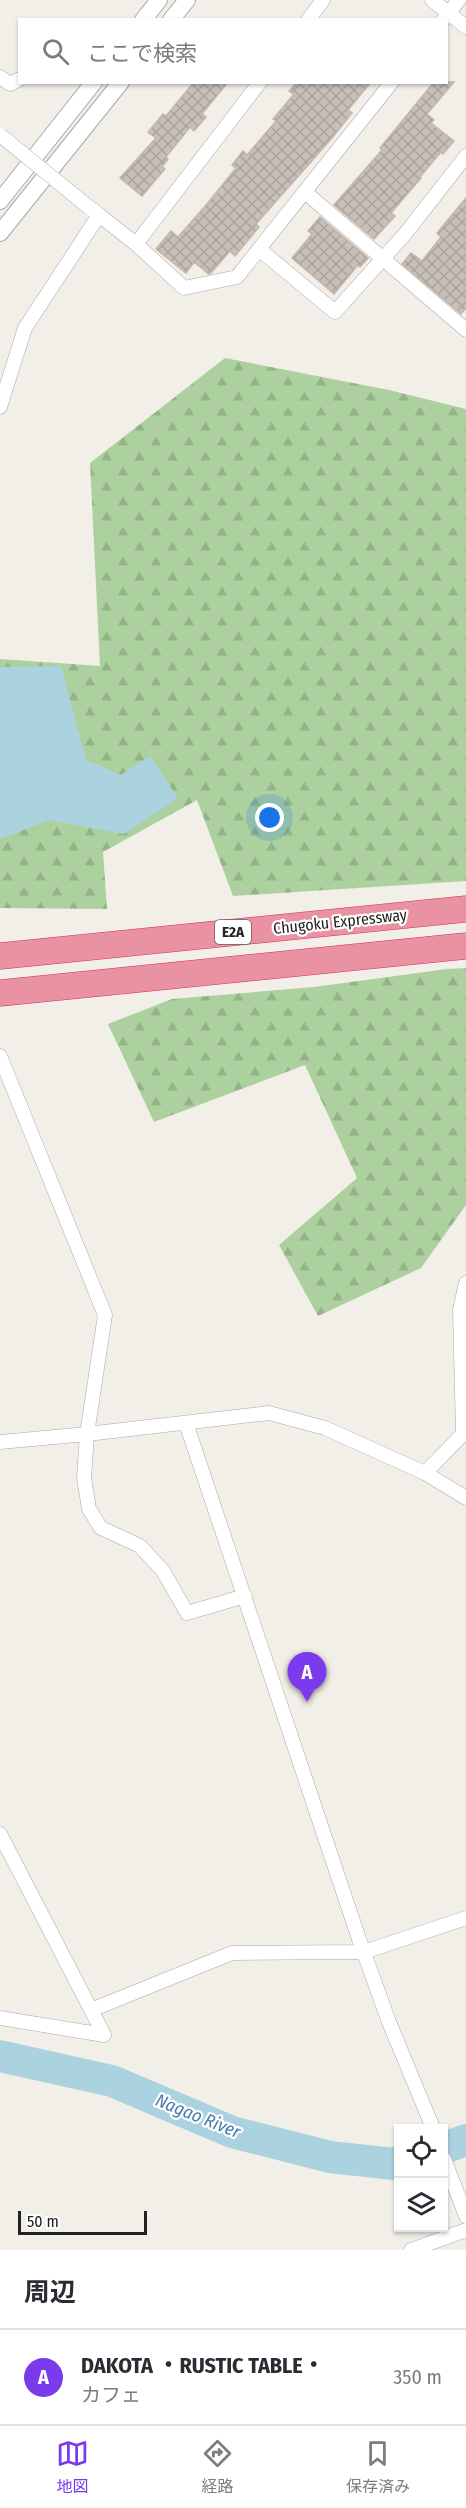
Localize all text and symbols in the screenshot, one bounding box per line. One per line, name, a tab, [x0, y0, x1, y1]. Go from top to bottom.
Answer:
search box	[18, 18, 448, 84]
icon: search	[39, 35, 72, 68]
text: ここで検索	[87, 40, 197, 67]
your location	[255, 803, 284, 832]
street label: Chugoku Expressway	[272, 905, 409, 938]
road number: E2A	[215, 920, 251, 944]
pin: A	[288, 1652, 326, 1702]
water label: Nagao River	[152, 2089, 244, 2143]
map controls	[394, 2124, 448, 2232]
button: locate	[394, 2124, 448, 2178]
button: layers	[394, 2178, 448, 2232]
scale bar	[18, 2208, 147, 2236]
text: 50 m	[27, 2212, 59, 2231]
text: 周辺	[24, 2277, 76, 2308]
text: DAKOTA ・RUSTIC TABLE・	[81, 2352, 325, 2379]
text: A	[38, 2365, 49, 2389]
text: 350 m	[393, 2365, 442, 2389]
text: カフェ	[81, 2383, 141, 2407]
tab: 地図	[56, 2437, 89, 2497]
tab: 経路	[201, 2437, 234, 2497]
tab: 保存済み	[346, 2437, 410, 2497]

